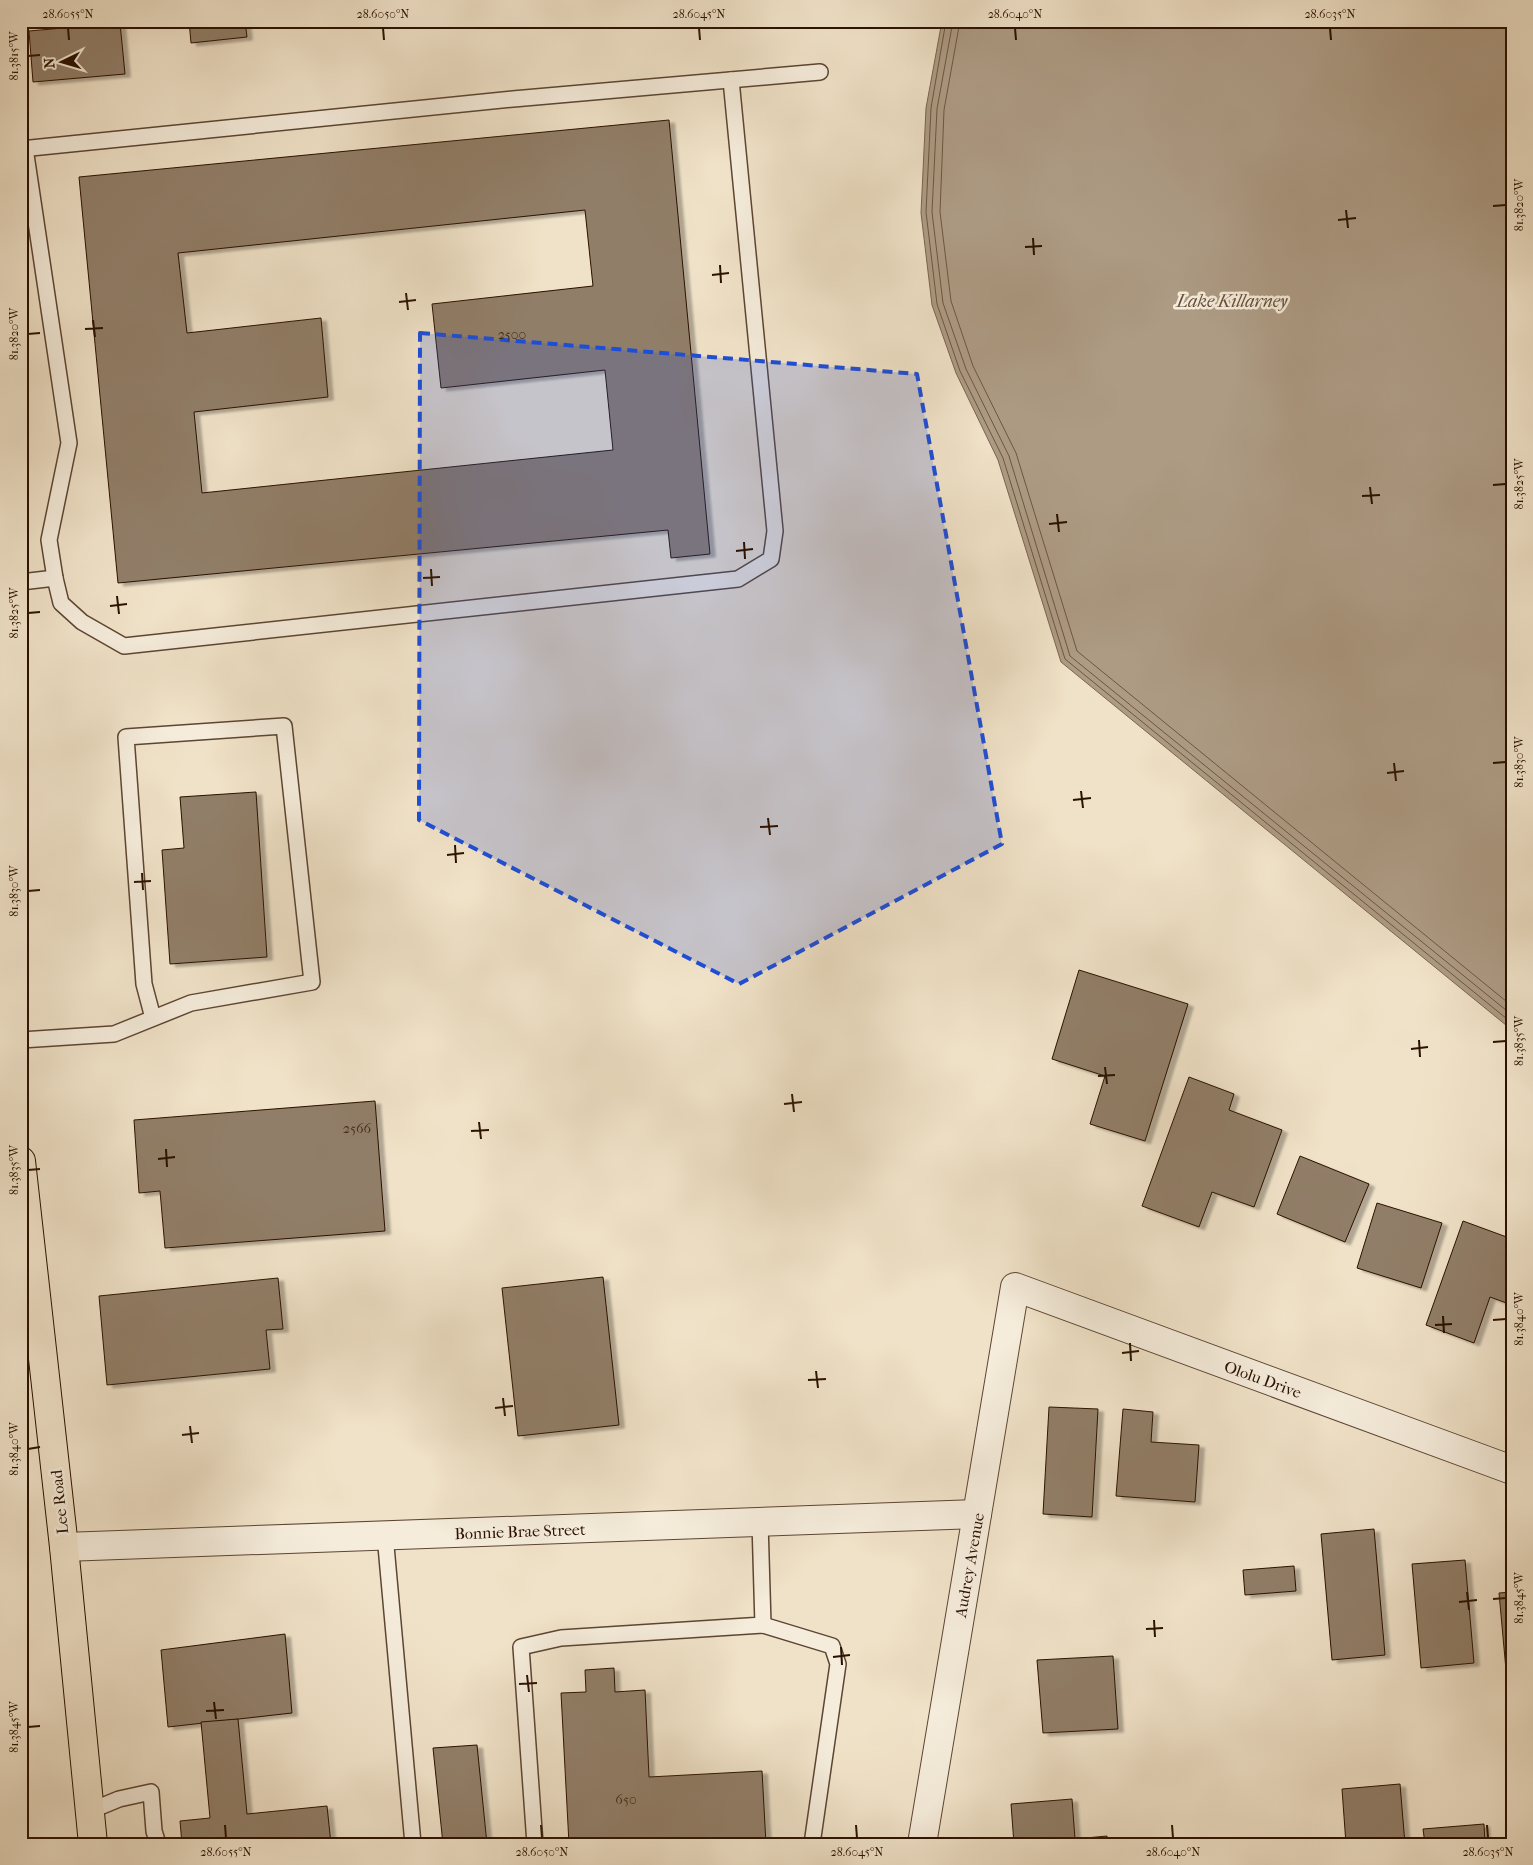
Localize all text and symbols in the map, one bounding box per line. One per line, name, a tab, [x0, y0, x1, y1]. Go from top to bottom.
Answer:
text: 28.6055°N	[42, 7, 94, 21]
text: 28.6050°N	[357, 7, 409, 21]
text: 28.6045°N	[673, 7, 725, 21]
text: 28.6040°N	[988, 7, 1042, 21]
text: 28.6035°N	[1304, 7, 1356, 21]
text: 81.3815°W	[7, 30, 21, 81]
north arrow	[38, 38, 88, 88]
text: N	[41, 57, 58, 69]
text: 81.3820°W	[1512, 178, 1526, 231]
water label: Lake Killarney	[1175, 291, 1288, 312]
text: 81.3820°W	[7, 307, 21, 360]
house number: 2500	[498, 326, 526, 343]
text: 81.3825°W	[1512, 457, 1526, 510]
text: 81.3825°W	[7, 586, 21, 639]
text: 81.3830°W	[1512, 735, 1526, 788]
text: 81.3830°W	[7, 864, 21, 917]
text: 81.3835°W	[1512, 1015, 1526, 1066]
house number: 2566	[343, 1120, 372, 1137]
text: 81.3835°W	[7, 1144, 21, 1195]
text: 81.3840°W	[1512, 1291, 1526, 1346]
street label: Ololu Drive	[1222, 1357, 1304, 1402]
text: 81.3840°W	[7, 1421, 21, 1476]
street label: Lee Road	[47, 1469, 72, 1535]
street label: Audrey Avenue	[951, 1511, 988, 1620]
street label: Bonnie Brae Street	[454, 1520, 586, 1543]
text: 81.3845°W	[1512, 1571, 1526, 1624]
text: 81.3845°W	[7, 1700, 21, 1753]
house number: 650	[615, 1791, 637, 1808]
text: 28.6055°N	[200, 1845, 252, 1859]
text: 28.6050°N	[516, 1845, 568, 1859]
text: 28.6045°N	[831, 1845, 883, 1859]
text: 28.6040°N	[1146, 1845, 1200, 1859]
text: 28.6035°N	[1462, 1845, 1514, 1859]

